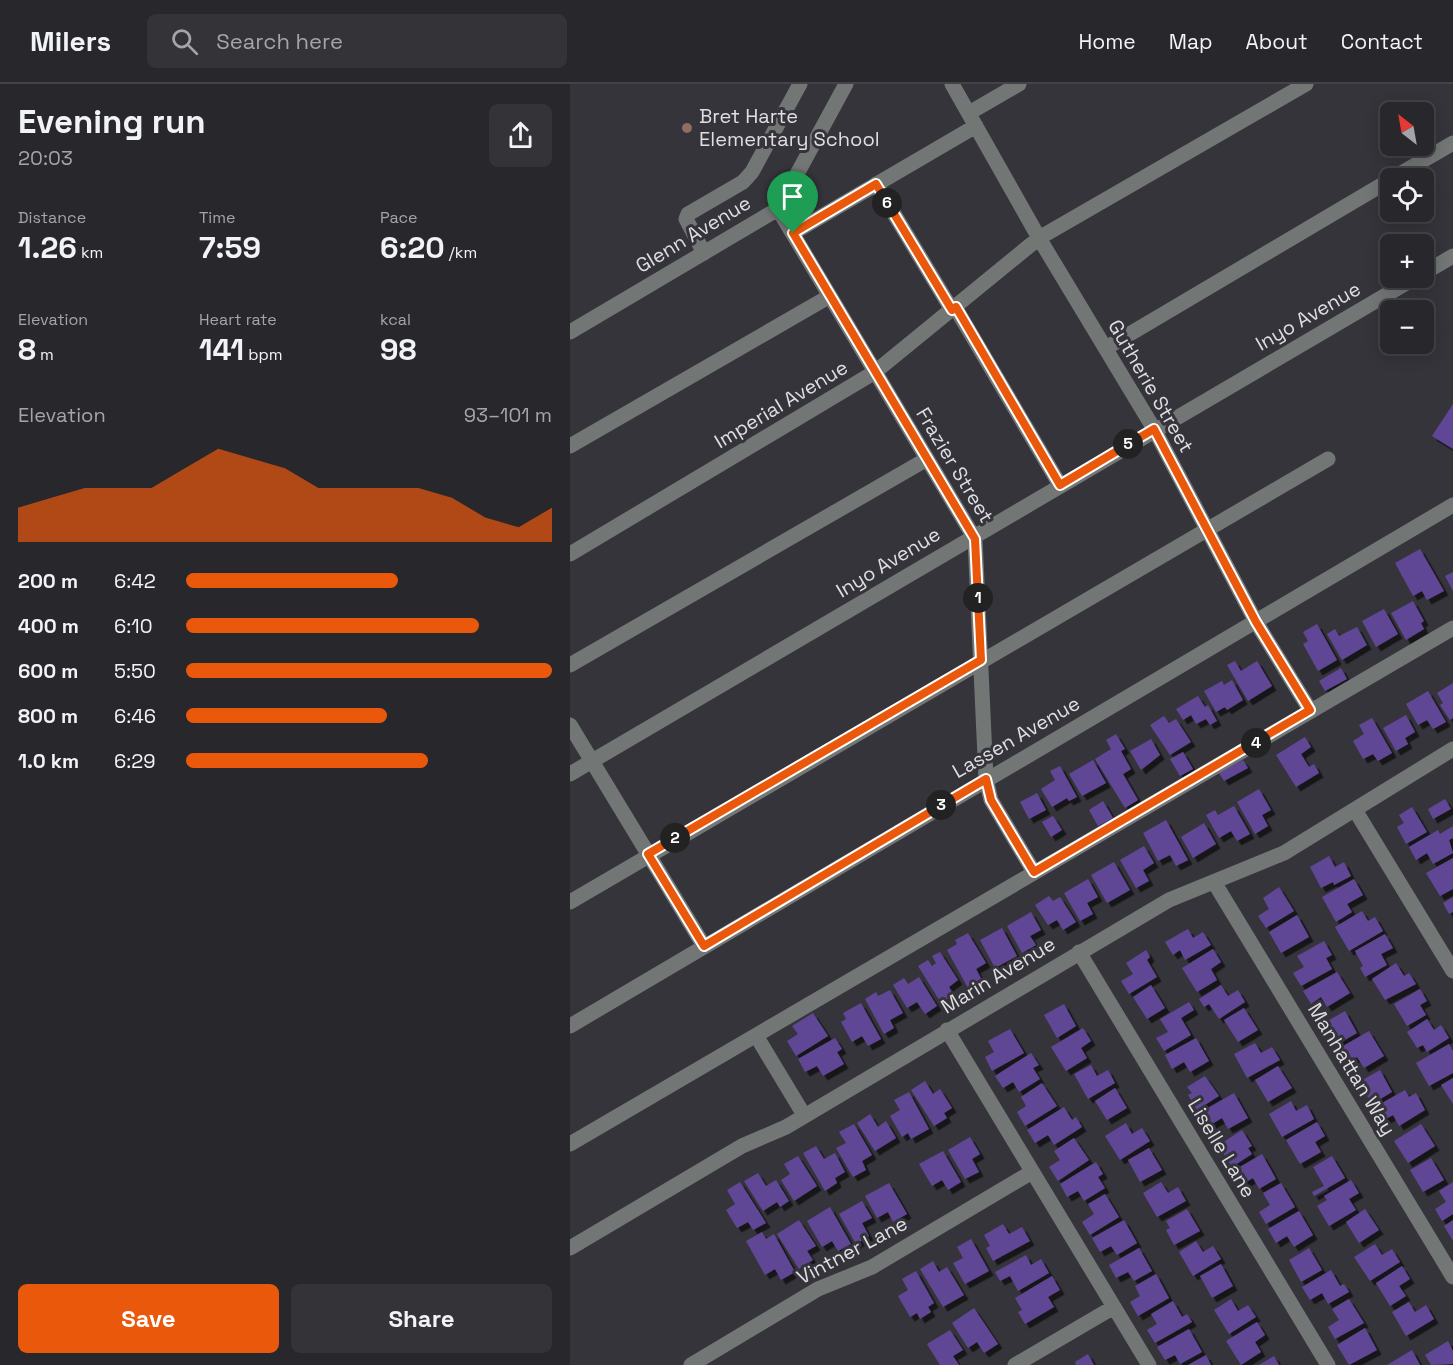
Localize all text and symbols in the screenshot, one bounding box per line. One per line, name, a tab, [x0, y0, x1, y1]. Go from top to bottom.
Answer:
search box	[147, 14, 567, 68]
text: Milers	[30, 23, 111, 59]
icon: search	[168, 25, 201, 58]
text: Search here	[216, 27, 343, 55]
text: Home	[1078, 28, 1136, 55]
text: Map	[1169, 28, 1213, 55]
text: About	[1246, 28, 1308, 55]
text: Contact	[1341, 28, 1423, 55]
text: Evening run	[18, 101, 206, 143]
north arrow	[1380, 102, 1434, 156]
map controls	[1380, 102, 1434, 354]
place label: Bret Harte Elementary School	[699, 103, 880, 152]
button: share	[489, 104, 552, 167]
marker: Bret Harte Elementary School	[680, 121, 694, 135]
text: 20:03	[18, 145, 73, 171]
button: locate	[1380, 168, 1434, 222]
pin	[767, 171, 818, 233]
icon: arrive	[776, 180, 809, 213]
pin: 6	[872, 188, 902, 218]
street label: Glenn Avenue	[631, 189, 755, 279]
text: 6	[882, 192, 892, 213]
text: Distance	[18, 207, 86, 228]
text: Time	[199, 207, 235, 228]
text: Pace	[380, 207, 417, 228]
text: 1.26	[18, 228, 77, 267]
text: 7:59	[199, 228, 261, 267]
text: 6:20	[380, 228, 445, 267]
button: +	[1380, 234, 1434, 288]
text: km	[77, 242, 103, 263]
text: /km	[445, 242, 477, 263]
street label: Inyo Avenue	[1251, 275, 1365, 357]
button: −	[1380, 300, 1434, 354]
text: Elevation	[18, 309, 88, 330]
text: Heart rate	[199, 309, 277, 330]
text: kcal	[380, 309, 411, 330]
street label: Gutherie Street	[1102, 315, 1200, 457]
text: 8	[18, 330, 36, 369]
text: 141	[199, 330, 244, 369]
text: 98	[380, 330, 417, 369]
text: m	[36, 344, 54, 365]
text: bpm	[244, 344, 283, 365]
street label: Imperial Avenue	[710, 354, 852, 454]
text: Elevation	[18, 402, 106, 428]
text: 93–101 m	[464, 402, 552, 428]
street label: Frazier Street	[910, 402, 1000, 528]
pin: 5	[1113, 429, 1143, 459]
text: 5	[1123, 433, 1133, 454]
street label: Inyo Avenue	[831, 521, 945, 603]
text: 200 m	[18, 568, 78, 594]
text: 6:42	[114, 568, 156, 594]
pin: 1	[963, 583, 993, 613]
text: 1	[974, 587, 982, 608]
text: 400 m	[18, 613, 79, 639]
text: 6:10	[114, 613, 152, 639]
text: 600 m	[18, 658, 78, 684]
text: 5:50	[114, 658, 156, 684]
street label: Lassen Avenue	[948, 690, 1084, 784]
text: 800 m	[18, 703, 78, 729]
text: 6:46	[114, 703, 156, 729]
pin: 4	[1241, 728, 1271, 758]
text: 4	[1251, 732, 1261, 753]
text: 1.0 km	[18, 748, 79, 774]
text: 6:29	[114, 748, 156, 774]
pin: 3	[926, 790, 956, 820]
text: 3	[936, 794, 946, 815]
pin: 2	[660, 823, 690, 853]
text: 2	[670, 827, 680, 848]
street label: Marin Avenue	[936, 931, 1060, 1019]
street label: Manhattan Way	[1302, 998, 1402, 1140]
street label: Liselle Lane	[1182, 1094, 1262, 1202]
street label: Vintner Lane	[792, 1210, 912, 1290]
button: Save	[18, 1284, 279, 1353]
button: Share	[291, 1284, 552, 1353]

